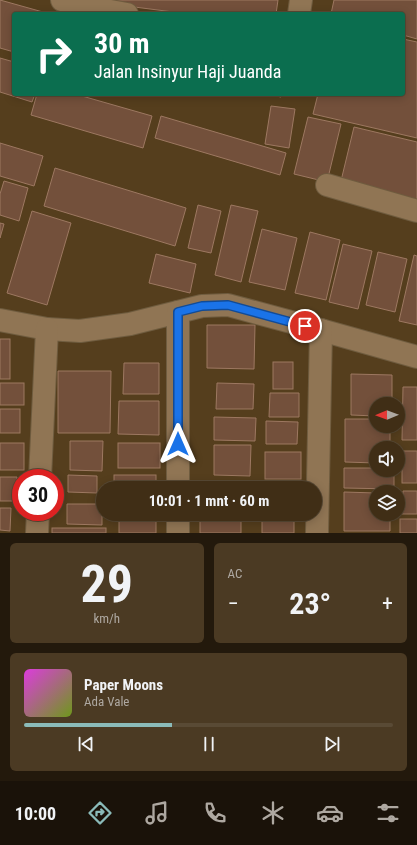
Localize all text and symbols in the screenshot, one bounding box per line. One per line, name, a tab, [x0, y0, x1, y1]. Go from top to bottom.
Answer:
text: 30 m	[94, 27, 150, 60]
icon: right	[28, 28, 80, 80]
text: Jalan Insinyur Haji Juanda	[94, 61, 281, 82]
pin	[288, 309, 322, 343]
icon: arrive	[294, 315, 316, 337]
north arrow	[369, 397, 405, 433]
map controls	[369, 397, 405, 521]
position arrow	[157, 423, 199, 465]
button: sound	[369, 441, 405, 477]
speed limit sign: 30	[12, 469, 64, 521]
button: layers	[369, 485, 405, 521]
text: 10:01 · 1 mnt · 60 m	[149, 492, 269, 510]
text: 29	[80, 554, 133, 615]
text: AC	[228, 566, 242, 581]
text: 23°	[289, 586, 331, 621]
text: −	[228, 591, 239, 616]
text: +	[382, 591, 393, 616]
text: km/h	[93, 611, 120, 626]
text: Paper Moons	[84, 676, 163, 694]
text: Ada Vale	[84, 694, 129, 709]
icon: previous	[75, 733, 97, 755]
icon: pause	[198, 733, 220, 755]
icon: next	[321, 733, 343, 755]
icon: directions	[86, 799, 114, 827]
icon: music	[143, 799, 171, 827]
icon: phone	[201, 799, 229, 827]
icon: climate	[259, 799, 287, 827]
icon: car	[316, 799, 344, 827]
icon: filters	[374, 799, 402, 827]
text: 10:00	[15, 803, 56, 824]

